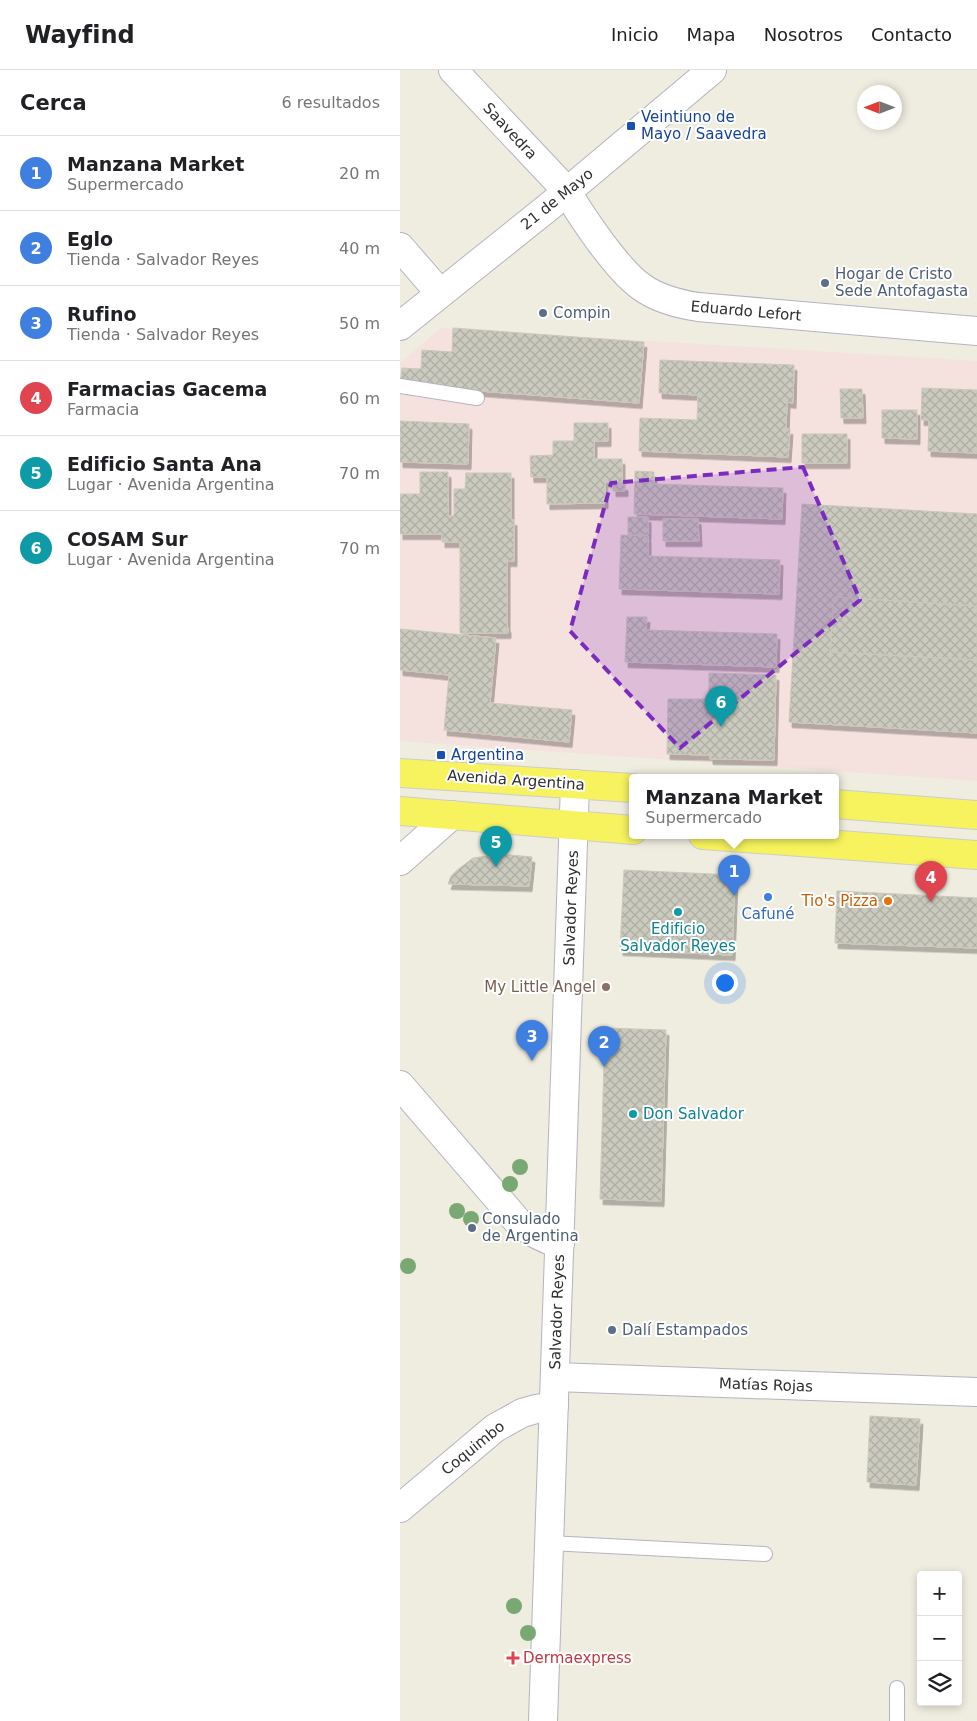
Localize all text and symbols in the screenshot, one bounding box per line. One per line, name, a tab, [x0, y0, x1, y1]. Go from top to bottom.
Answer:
text: Wayfind	[25, 21, 135, 49]
text: Inicio	[611, 24, 659, 45]
text: Mapa	[687, 24, 736, 45]
text: Nosotros	[764, 24, 843, 45]
text: Contacto	[871, 24, 952, 45]
north arrow	[857, 85, 902, 130]
text: Cerca	[20, 91, 87, 115]
text: 6 resultados	[281, 93, 380, 112]
street label: Saavedra	[479, 99, 541, 163]
place label: Veintiuno de Mayo / Saavedra	[641, 108, 767, 143]
marker: Veintiuno de Mayo / Saavedra	[625, 120, 637, 132]
text: Manzana Market	[67, 153, 244, 175]
text: 1	[30, 164, 42, 183]
text: 20 m	[339, 164, 380, 183]
street label: 21 de Mayo	[517, 164, 597, 234]
text: Supermercado	[67, 175, 184, 194]
text: Eglo	[67, 228, 113, 250]
text: 2	[30, 239, 42, 258]
text: 40 m	[339, 239, 380, 258]
text: Tienda · Salvador Reyes	[67, 250, 259, 269]
place label: Hogar de Cristo Sede Antofagasta	[835, 265, 968, 300]
marker: Hogar de Cristo Sede Antofagasta	[819, 277, 831, 289]
street label: Eduardo Lefort	[690, 297, 802, 325]
text: Rufino	[67, 303, 137, 325]
place label: Compin	[553, 304, 610, 322]
marker: Compin	[537, 307, 549, 319]
text: 3	[30, 314, 42, 333]
text: 50 m	[339, 314, 380, 333]
text: Tienda · Salvador Reyes	[67, 325, 259, 344]
text: Farmacias Gacema	[67, 378, 267, 400]
text: 4	[30, 389, 42, 408]
text: 60 m	[339, 389, 380, 408]
text: Farmacia	[67, 400, 139, 419]
text: Edificio Santa Ana	[67, 453, 262, 475]
text: 5	[30, 464, 42, 483]
text: 70 m	[339, 464, 380, 483]
text: Lugar · Avenida Argentina	[67, 475, 275, 494]
text: COSAM Sur	[67, 528, 188, 550]
text: 6	[30, 539, 42, 558]
text: 70 m	[339, 539, 380, 558]
text: Lugar · Avenida Argentina	[67, 550, 275, 569]
pin: 6	[705, 686, 737, 727]
place label: Argentina	[451, 746, 524, 764]
marker: Argentina	[435, 749, 447, 761]
street label: Avenida Argentina	[447, 766, 585, 794]
popup	[629, 774, 839, 839]
text: Manzana Market	[645, 786, 823, 808]
text: Supermercado	[645, 808, 762, 827]
pin: 5	[480, 826, 512, 867]
street label: Salvador Reyes	[560, 850, 582, 966]
pin: 1	[718, 855, 750, 896]
pin: 4	[915, 861, 947, 902]
marker: Cafuné	[762, 891, 774, 903]
place label: Tio's Pizza	[800, 892, 878, 910]
marker: Tio's Pizza	[882, 895, 894, 907]
place label: Cafuné	[741, 905, 795, 923]
marker: Edificio Salvador Reyes	[672, 906, 684, 918]
place label: Edificio Salvador Reyes	[620, 920, 736, 955]
your location	[712, 970, 738, 996]
place label: My Little Angel	[484, 978, 596, 996]
marker: My Little Angel	[600, 981, 612, 993]
pin: 3	[516, 1020, 548, 1061]
pin: 2	[588, 1026, 620, 1067]
place label: Don Salvador	[643, 1105, 745, 1123]
marker: Don Salvador	[627, 1108, 639, 1120]
place label: Consulado de Argentina	[482, 1210, 579, 1245]
marker: Consulado de Argentina	[466, 1222, 478, 1234]
street label: Salvador Reyes	[546, 1254, 568, 1370]
place label: Dalí Estampados	[622, 1321, 748, 1339]
marker: Dalí Estampados	[606, 1324, 618, 1336]
street label: Matías Rojas	[719, 1374, 813, 1396]
street label: Coquimbo	[438, 1417, 508, 1479]
map controls	[917, 1571, 962, 1706]
button: +	[917, 1571, 962, 1616]
button: −	[917, 1616, 962, 1661]
place label: Dermaexpress	[523, 1649, 632, 1667]
marker: Dermaexpress	[507, 1652, 519, 1664]
button: layers	[917, 1661, 962, 1706]

